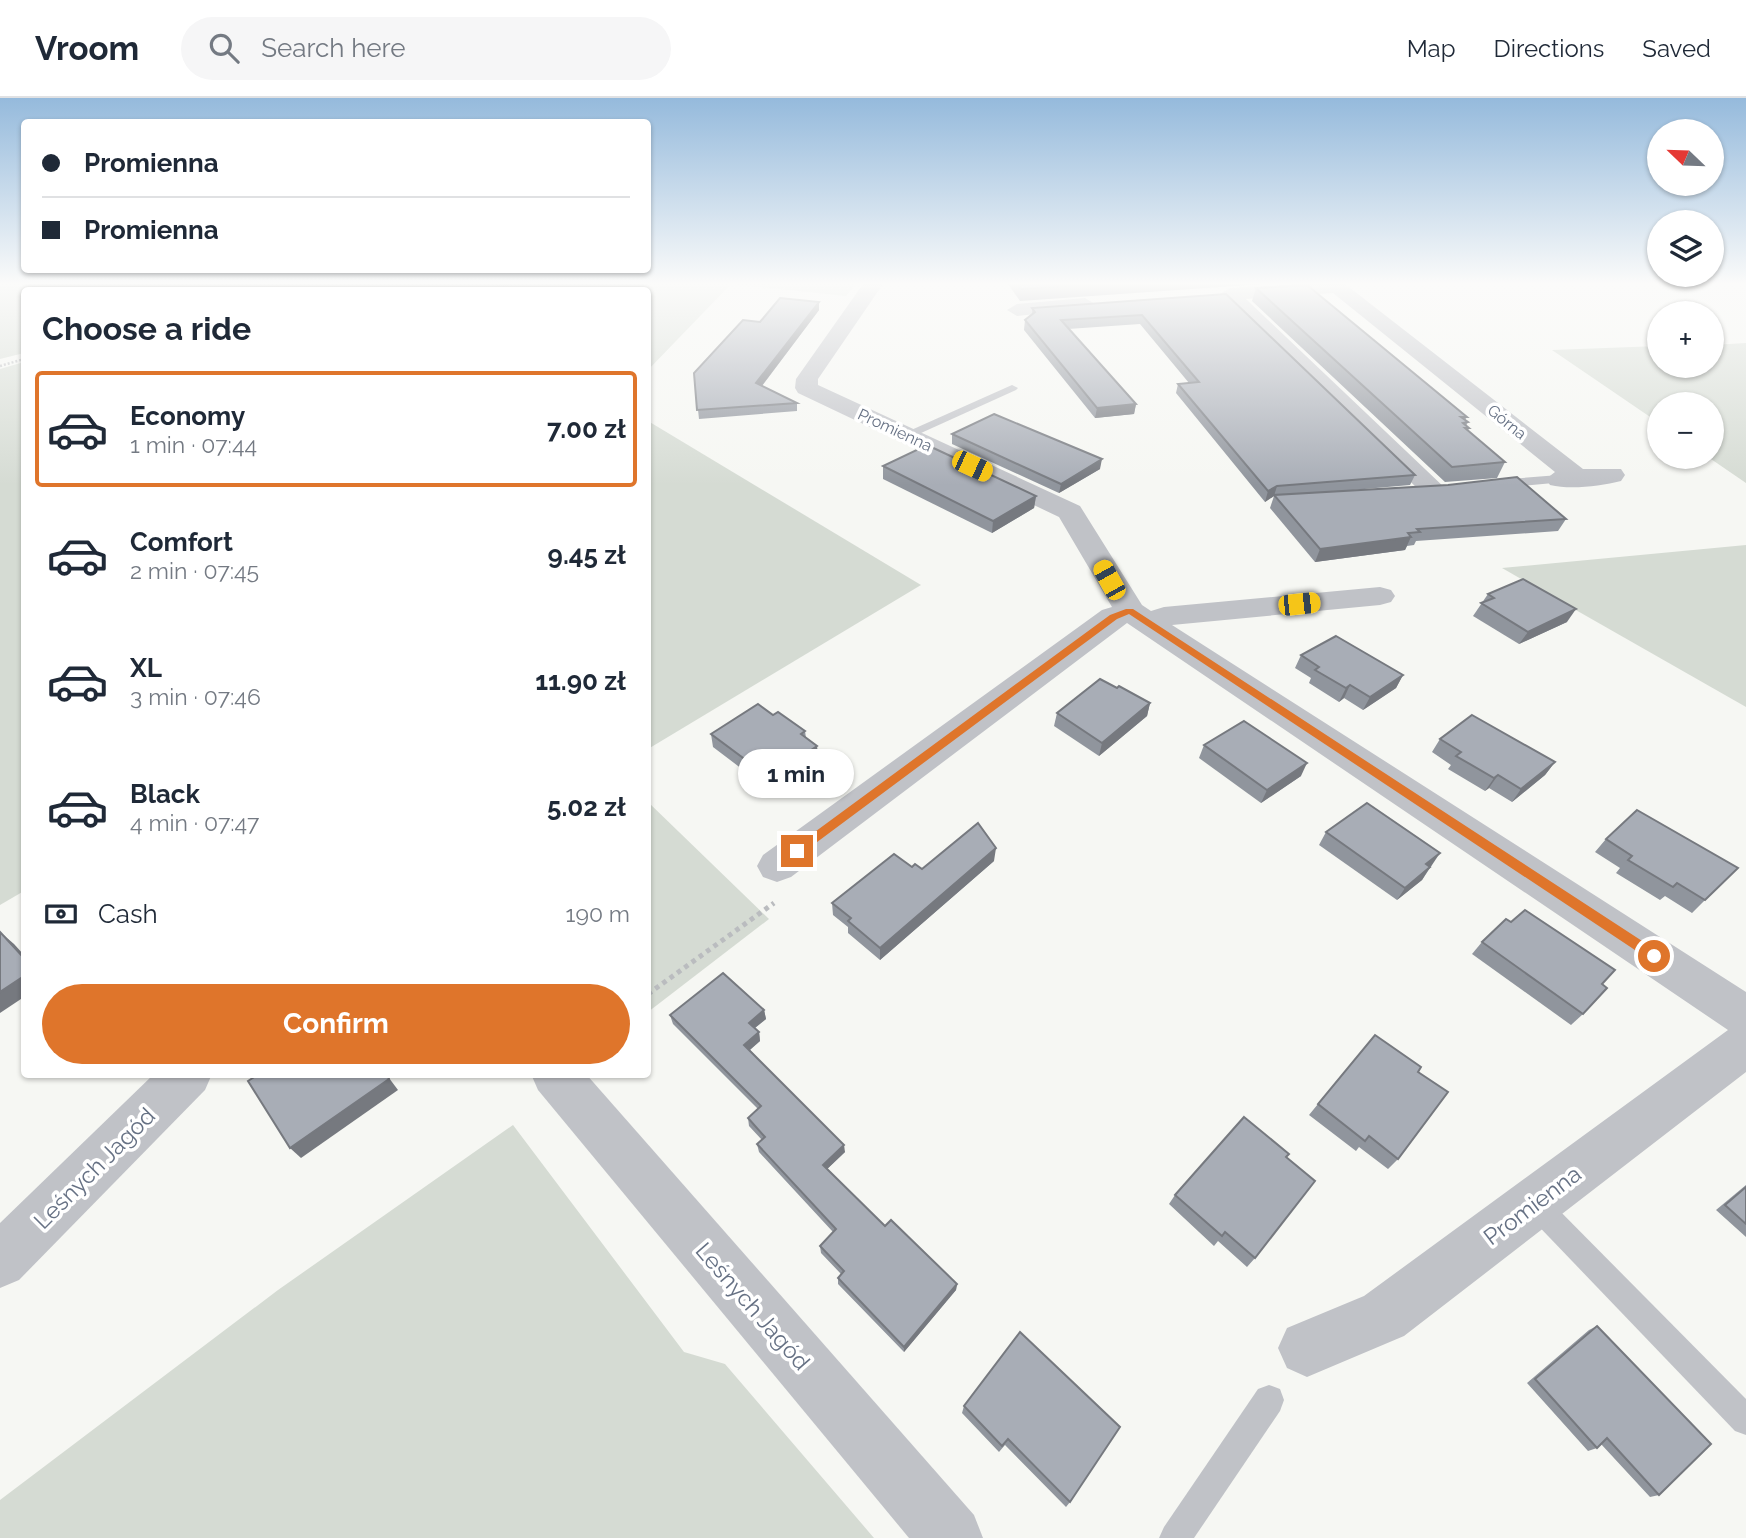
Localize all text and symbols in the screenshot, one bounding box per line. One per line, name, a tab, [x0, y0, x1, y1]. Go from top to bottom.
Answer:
search box	[181, 17, 671, 80]
text: Vroom	[35, 29, 139, 68]
icon: search	[205, 29, 243, 67]
text: Search here	[261, 33, 406, 63]
text: Map	[1407, 34, 1456, 63]
text: Directions	[1494, 34, 1604, 63]
text: Saved	[1642, 34, 1711, 63]
north arrow	[1647, 119, 1724, 196]
map controls	[1647, 119, 1724, 469]
text: Promienna	[84, 148, 219, 178]
button: layers	[1647, 210, 1724, 287]
text: Promienna	[84, 215, 219, 245]
button: +	[1647, 301, 1724, 378]
text: Choose a ride	[42, 310, 251, 347]
button: −	[1647, 392, 1724, 469]
icon: car	[46, 398, 109, 461]
text: Economy	[130, 401, 245, 431]
street label: Górna	[1484, 401, 1530, 443]
street label: Promienna	[855, 405, 935, 455]
text: 7.00 zł	[547, 414, 626, 444]
text: 1 min · 07:44	[130, 431, 257, 458]
car	[949, 448, 996, 484]
icon: car	[46, 524, 109, 587]
text: Comfort	[130, 527, 233, 557]
text: 9.45 zł	[548, 540, 626, 570]
text: 2 min · 07:45	[130, 557, 259, 584]
car	[1090, 557, 1129, 603]
car	[1278, 591, 1321, 617]
icon: car	[46, 650, 109, 713]
text: XL	[130, 653, 162, 683]
text: 11.90 zł	[535, 666, 626, 696]
text: 3 min · 07:46	[130, 683, 261, 710]
callout: 1 min	[739, 750, 855, 798]
text: 1 min	[767, 760, 825, 787]
icon: car	[46, 776, 109, 839]
text: Black	[130, 779, 200, 809]
text: 5.02 zł	[547, 792, 626, 822]
text: 4 min · 07:47	[130, 809, 259, 836]
route end	[781, 835, 813, 867]
icon: cash	[42, 895, 80, 933]
text: Cash	[98, 899, 158, 929]
text: 190 m	[566, 900, 630, 927]
route start	[1638, 940, 1670, 972]
button: Confirm	[42, 984, 630, 1064]
street label: Leśnych Jagód	[28, 1102, 160, 1234]
street label: Promienna	[1478, 1160, 1586, 1250]
street label: Leśnych Jagód	[690, 1237, 816, 1375]

